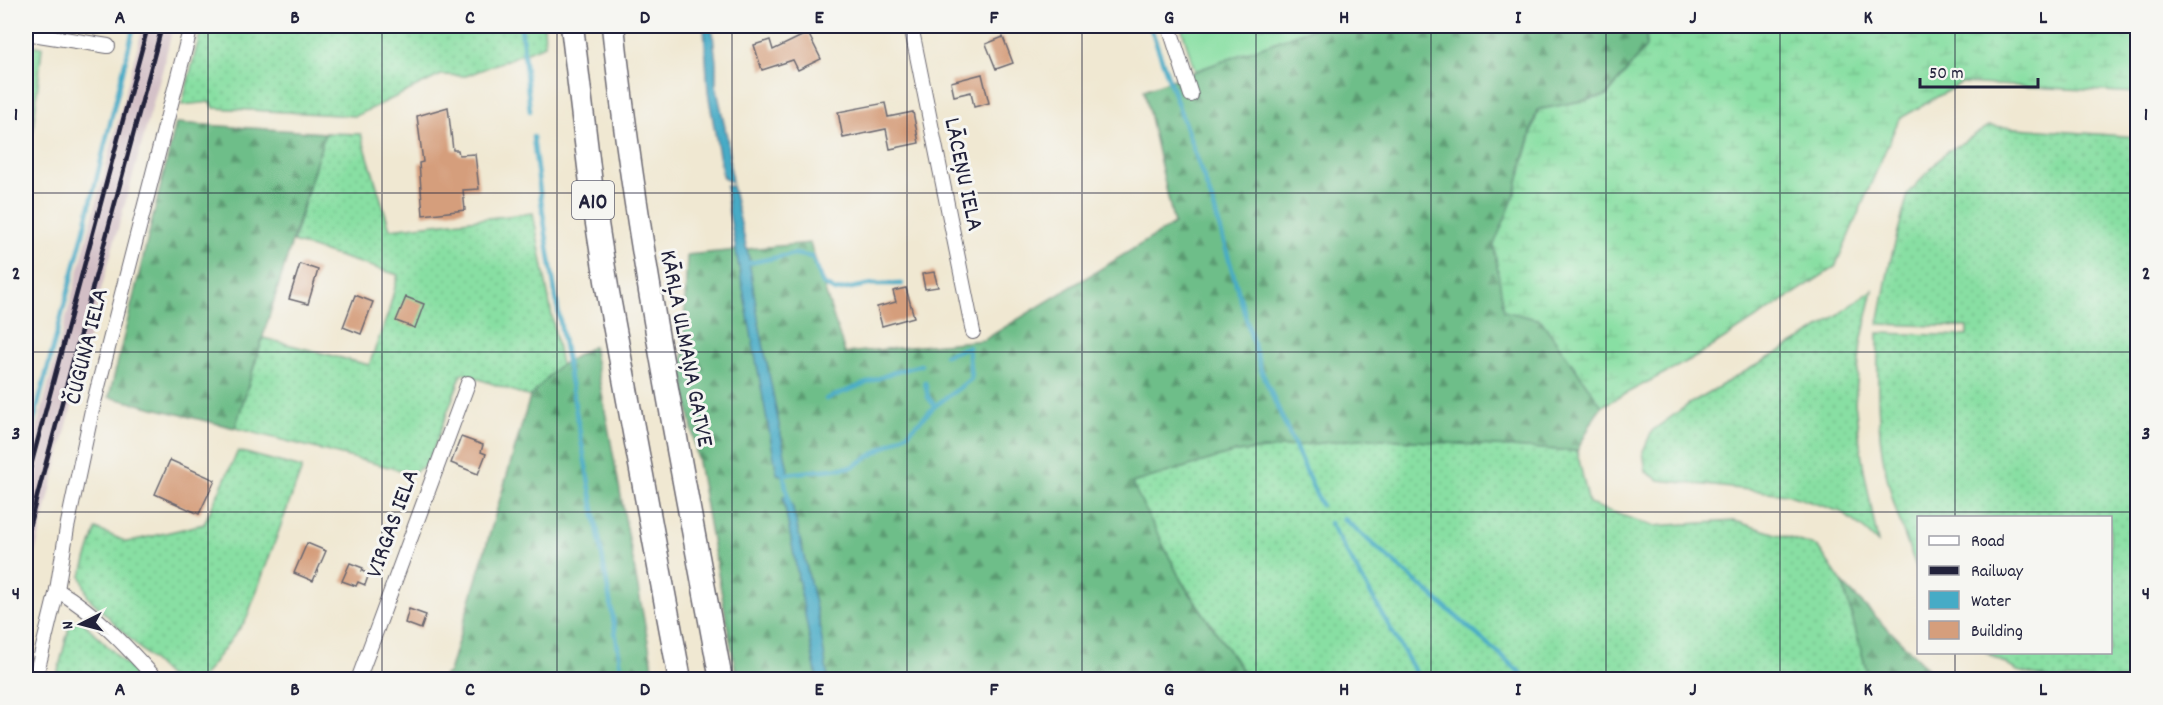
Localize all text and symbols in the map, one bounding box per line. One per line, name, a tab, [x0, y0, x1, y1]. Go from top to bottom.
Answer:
text: A	[115, 5, 126, 33]
text: B	[290, 5, 300, 33]
text: C	[465, 5, 475, 33]
text: D	[640, 5, 651, 33]
text: E	[814, 5, 824, 33]
text: F	[990, 5, 1000, 33]
text: G	[1164, 5, 1174, 33]
text: H	[1339, 5, 1349, 33]
text: I	[1515, 5, 1522, 33]
text: J	[1689, 5, 1697, 33]
text: K	[1863, 5, 1873, 33]
text: L	[2039, 5, 2048, 33]
scale bar	[1920, 51, 2038, 89]
text: 50 m	[1929, 62, 1964, 87]
text: 1	[14, 102, 18, 130]
text: 1	[2144, 102, 2148, 130]
street label: LĀCEŅU IELA	[933, 115, 991, 234]
road number: A10	[572, 181, 614, 219]
street label: KĀRĻA ULMAŅA GATVE	[649, 247, 721, 450]
text: 2	[12, 261, 20, 289]
text: 2	[2142, 261, 2150, 289]
street label: ČUGUNA IELA	[57, 285, 119, 408]
text: 3	[12, 421, 20, 449]
text: 3	[2142, 421, 2150, 449]
street label: VIRGAS IELA	[358, 465, 429, 583]
legend	[1917, 516, 2112, 654]
text: Road	[1971, 530, 2005, 555]
text: Railway	[1971, 560, 2024, 585]
text: 4	[12, 581, 20, 609]
text: 4	[2142, 581, 2150, 609]
text: Water	[1971, 590, 2011, 615]
north arrow	[51, 594, 111, 654]
text: N	[57, 620, 80, 630]
text: Building	[1971, 620, 2023, 645]
text: A	[115, 677, 126, 705]
text: B	[290, 677, 300, 705]
text: C	[465, 677, 475, 705]
text: D	[640, 677, 651, 705]
text: E	[814, 677, 824, 705]
text: F	[990, 677, 1000, 705]
text: G	[1164, 677, 1174, 705]
text: H	[1339, 677, 1349, 705]
text: I	[1515, 677, 1522, 705]
text: J	[1689, 677, 1697, 705]
text: K	[1863, 677, 1873, 705]
text: L	[2039, 677, 2048, 705]

